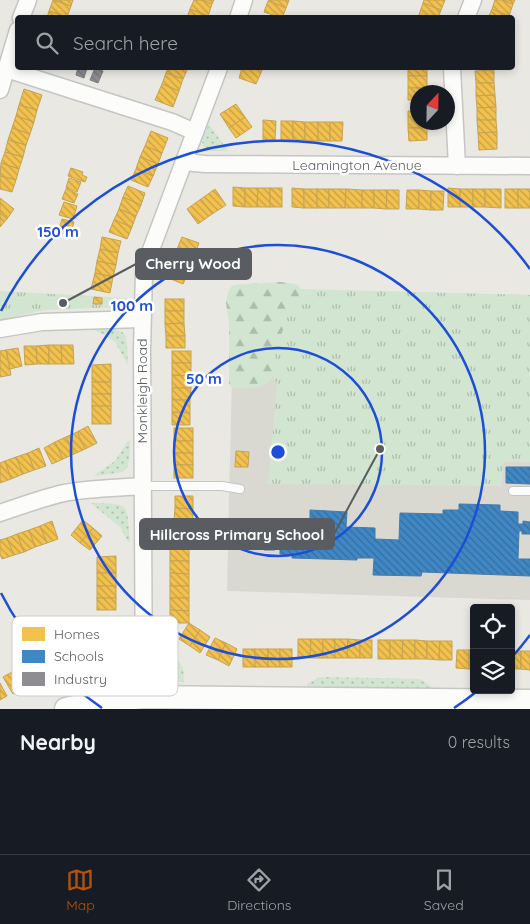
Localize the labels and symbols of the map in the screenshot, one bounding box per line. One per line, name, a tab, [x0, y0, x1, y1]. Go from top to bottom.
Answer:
north arrow	[410, 85, 455, 130]
street label: Leamington Avenue	[292, 156, 422, 174]
text: 150 m	[37, 222, 79, 241]
callout: Cherry Wood	[136, 249, 251, 279]
text: Cherry Wood	[145, 254, 241, 273]
text: 100 m	[111, 296, 153, 315]
street label: Monkleigh Road	[133, 339, 151, 443]
text: 50 m	[186, 369, 222, 388]
centre of rings	[269, 443, 287, 461]
callout: Hillcross Primary School	[140, 519, 334, 549]
text: Hillcross Primary School	[150, 525, 324, 544]
legend	[12, 616, 178, 696]
text: Homes	[54, 625, 100, 643]
text: Schools	[54, 647, 104, 665]
text: Industry	[54, 670, 107, 688]

